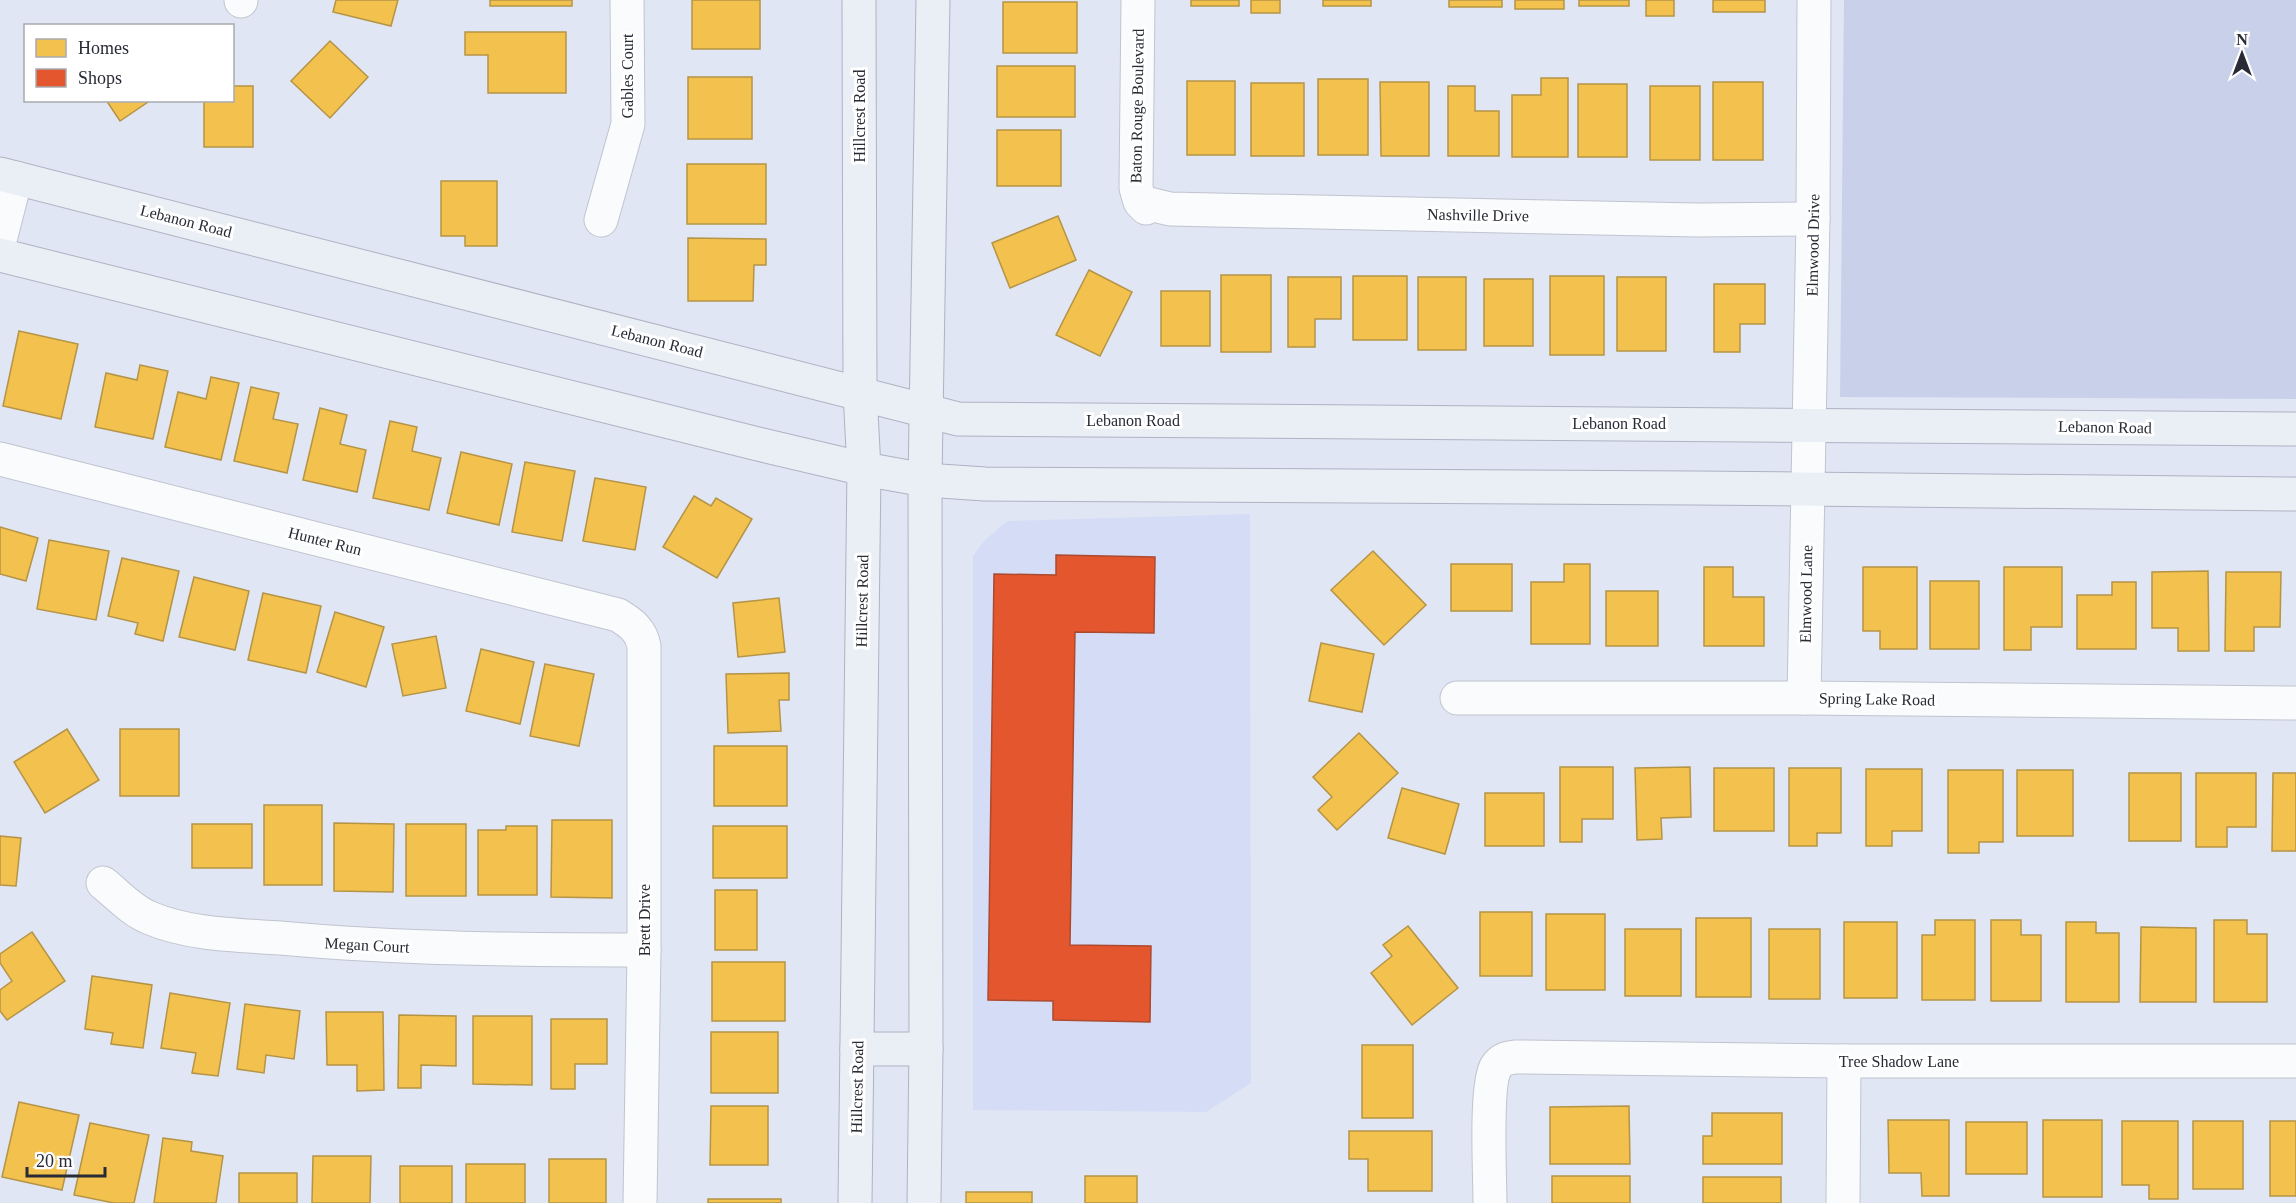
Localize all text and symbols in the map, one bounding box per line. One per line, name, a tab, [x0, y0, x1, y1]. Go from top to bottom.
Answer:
legend	[24, 24, 234, 102]
north arrow	[2212, 24, 2272, 84]
street label: Baton Rouge Boulevard	[1127, 29, 1148, 183]
text: N	[2236, 31, 2248, 48]
street label: Gables Court	[619, 33, 636, 118]
text: Homes	[78, 38, 129, 58]
text: Shops	[78, 68, 122, 88]
street label: Hillcrest Road	[851, 70, 868, 162]
street label: Elmwood Drive	[1804, 194, 1822, 296]
street label: Lebanon Road	[138, 201, 234, 241]
street label: Nashville Drive	[1427, 206, 1529, 224]
street label: Lebanon Road	[609, 321, 705, 361]
street label: Lebanon Road	[1086, 412, 1180, 429]
street label: Lebanon Road	[1572, 415, 1666, 432]
street label: Lebanon Road	[2058, 418, 2152, 436]
street label: Hunter Run	[287, 524, 363, 558]
street label: Elmwood Lane	[1797, 545, 1815, 643]
street label: Hillcrest Road	[853, 554, 871, 648]
street label: Spring Lake Road	[1819, 689, 1935, 710]
street label: Brett Drive	[636, 884, 653, 956]
street label: Megan Court	[324, 934, 410, 957]
street label: Hillcrest Road	[848, 1040, 866, 1134]
street label: Tree Shadow Lane	[1839, 1053, 1959, 1070]
scale bar	[27, 1140, 105, 1178]
text: 20 m	[36, 1151, 73, 1171]

